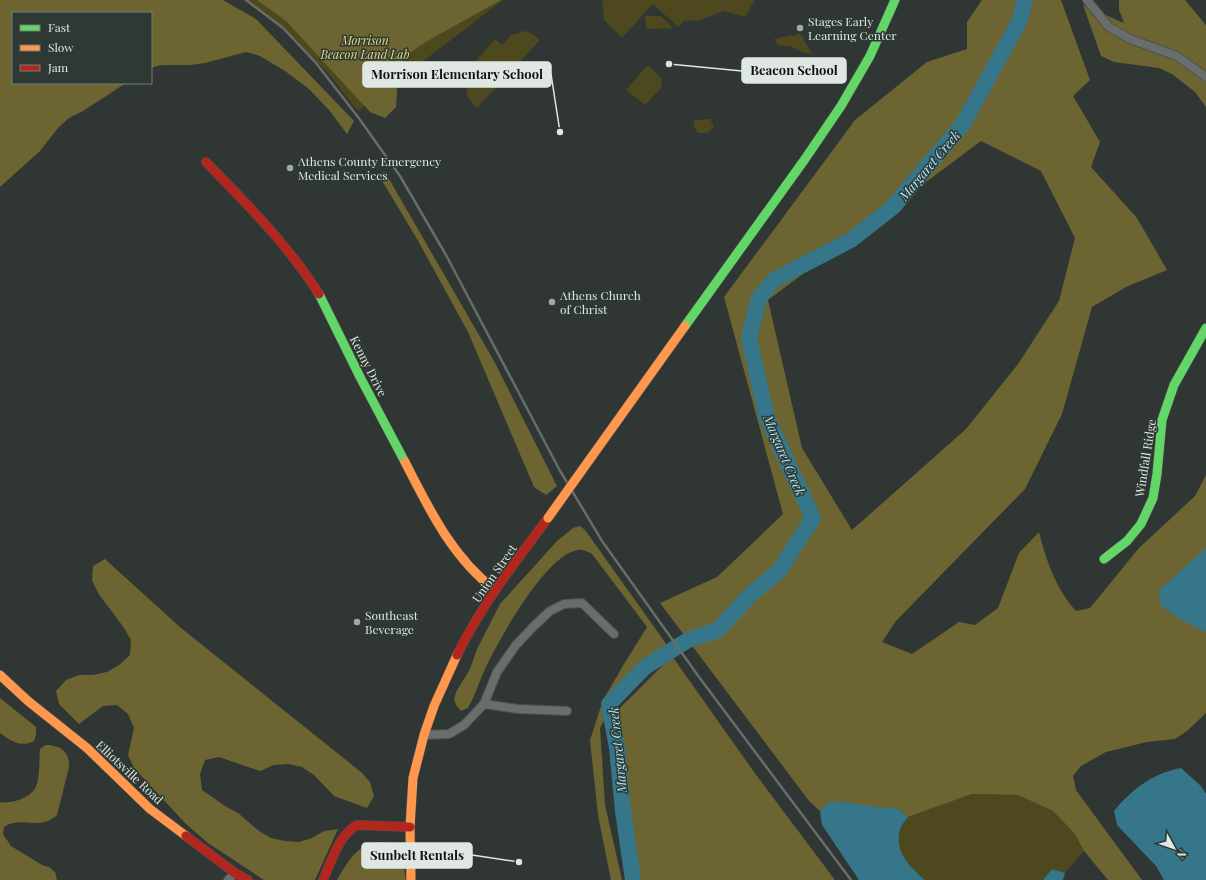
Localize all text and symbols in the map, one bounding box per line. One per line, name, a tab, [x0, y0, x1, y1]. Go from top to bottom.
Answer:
legend	[12, 12, 152, 84]
place label: Stages Early Learning Center	[808, 13, 897, 43]
text: Fast	[48, 19, 71, 35]
marker: Stages Early Learning Center	[795, 23, 805, 33]
park label: Morrison Beacon Land Lab	[319, 32, 410, 62]
text: Slow	[48, 39, 74, 55]
callout: Beacon School	[742, 58, 846, 83]
text: Jam	[47, 59, 69, 75]
text: Beacon School	[750, 61, 838, 78]
callout: Morrison Elementary School	[363, 62, 551, 87]
text: Morrison Elementary School	[371, 65, 543, 82]
water label: Margaret Creek	[894, 126, 963, 204]
place label: Athens County Emergency Medical Services	[297, 153, 441, 183]
marker: Athens County Emergency Medical Services	[285, 163, 295, 173]
place label: Athens Church of Christ	[559, 287, 641, 317]
marker: Athens Church of Christ	[547, 297, 557, 307]
street label: Kenny Drive	[347, 333, 391, 399]
water label: Margaret Creek	[760, 411, 810, 498]
street label: Windfall Ridge	[1131, 418, 1159, 499]
street label: Union Street	[468, 540, 520, 605]
place label: Southeast Beverage	[365, 607, 419, 637]
marker: Southeast Beverage	[352, 617, 362, 627]
water label: Margaret Creek	[604, 706, 630, 795]
street label: Elliotsville Road	[93, 737, 167, 807]
north arrow	[1154, 828, 1194, 868]
callout: Sunbelt Rentals	[362, 843, 472, 868]
text: Sunbelt Rentals	[370, 846, 464, 863]
text: N	[1174, 847, 1190, 863]

